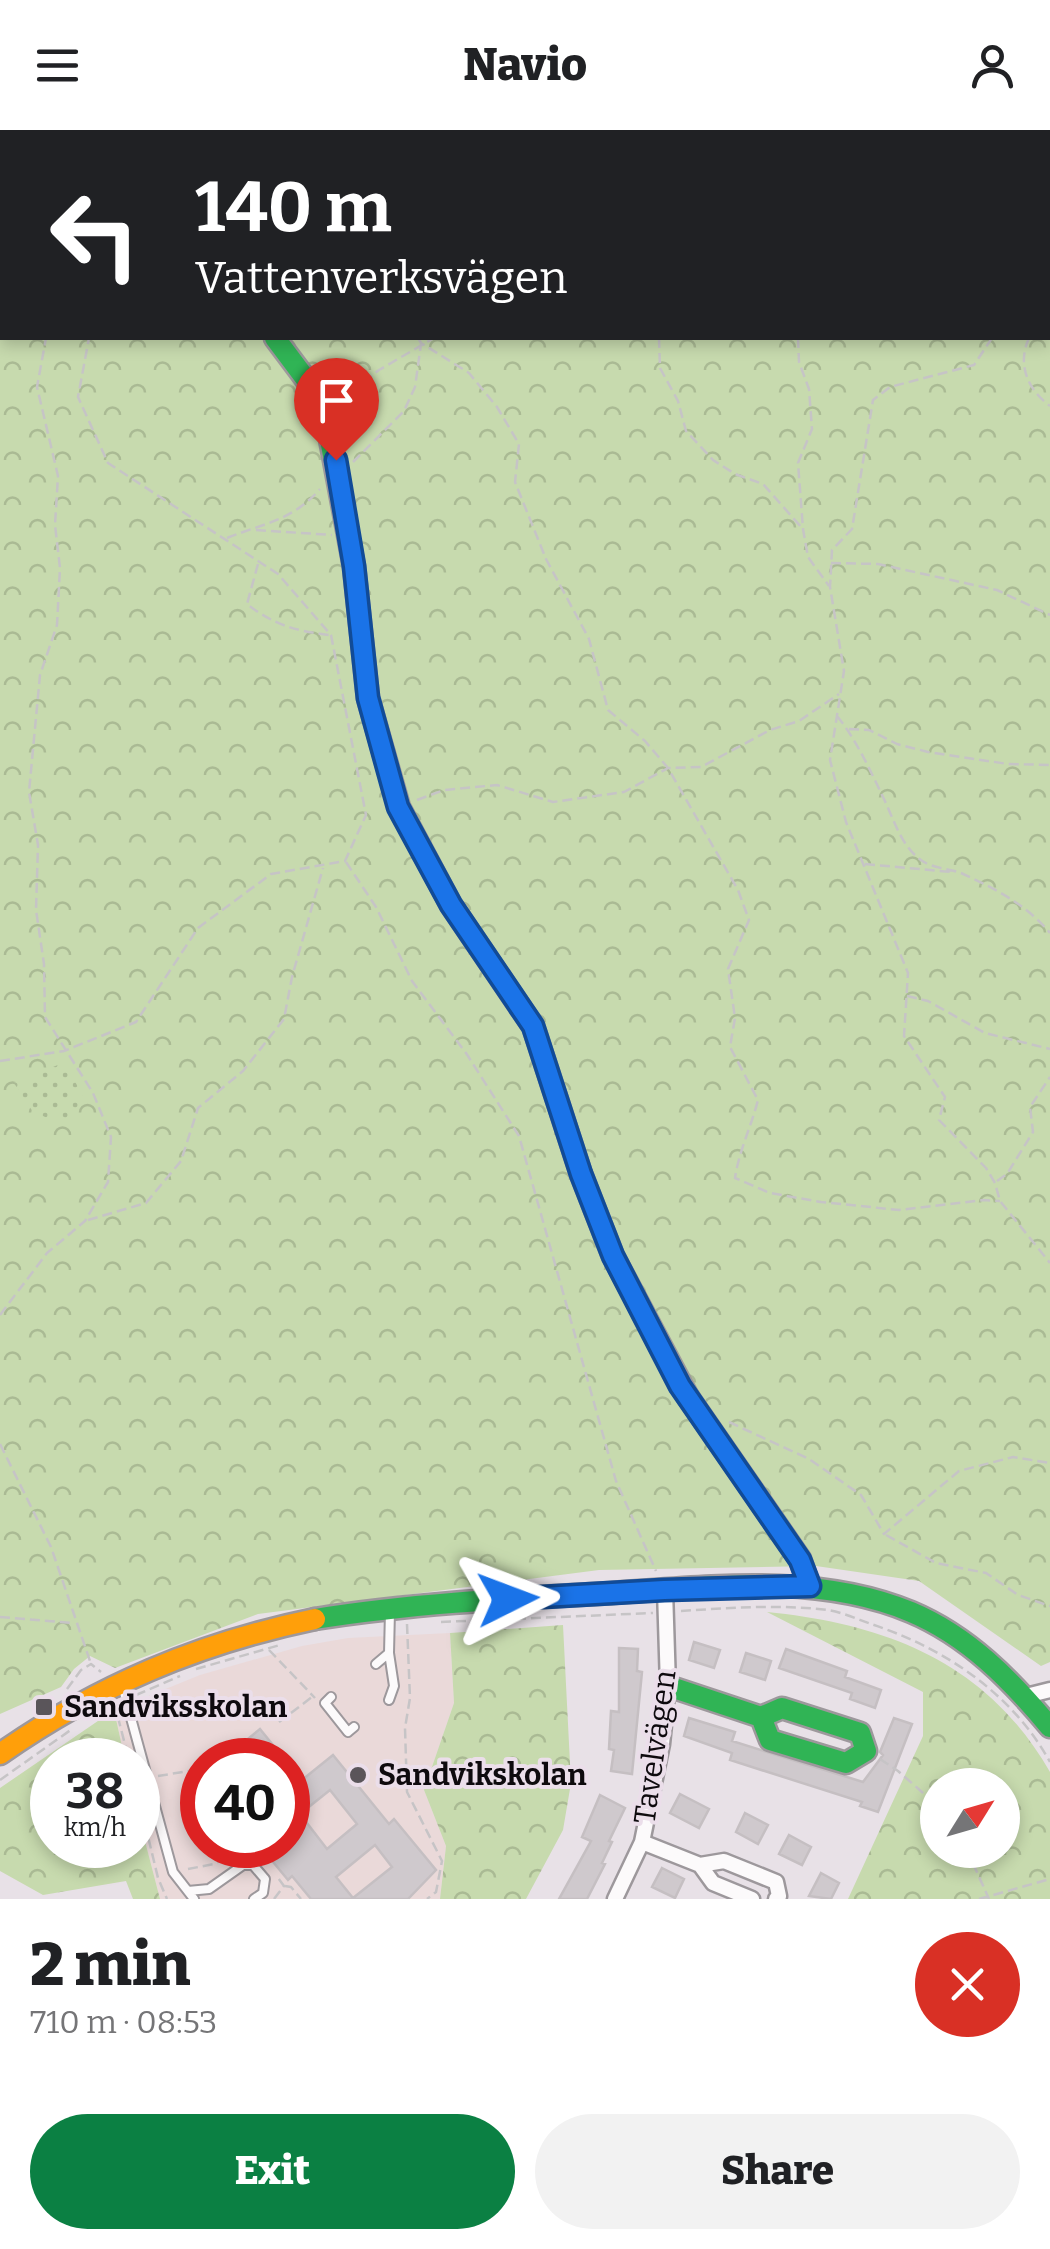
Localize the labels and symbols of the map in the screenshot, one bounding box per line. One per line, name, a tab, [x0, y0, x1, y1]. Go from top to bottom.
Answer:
pin	[294, 358, 379, 461]
position arrow	[456, 1547, 560, 1651]
street label: Tavelvägen	[626, 1668, 684, 1826]
place label: Sandviksskolan	[64, 1689, 288, 1725]
marker: Sandviksskolan	[33, 1696, 55, 1718]
speed limit sign: 40	[180, 1738, 310, 1868]
place label: Sandvikskolan	[378, 1757, 587, 1793]
marker: Sandvikskolan	[347, 1764, 369, 1786]
north arrow	[920, 1768, 1020, 1868]

